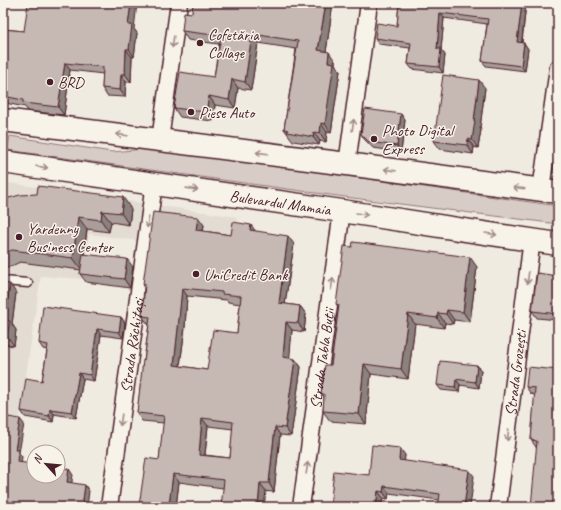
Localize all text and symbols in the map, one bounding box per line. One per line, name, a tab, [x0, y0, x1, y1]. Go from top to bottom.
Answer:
place label: Cofetăria Collage	[208, 25, 260, 63]
one-way arrow	[170, 35, 177, 48]
marker: Cofetăria Collage	[195, 38, 205, 48]
place label: BRD	[58, 73, 85, 93]
marker: BRD	[45, 77, 55, 87]
place label: Piese Auto	[199, 103, 256, 123]
marker: Piese Auto	[186, 107, 196, 117]
one-way arrow	[349, 119, 357, 132]
place label: Photo Digital Express	[382, 121, 456, 159]
one-way arrow	[115, 131, 128, 139]
marker: Photo Digital Express	[369, 134, 379, 144]
one-way arrow	[256, 149, 269, 157]
one-way arrow	[35, 163, 48, 171]
one-way arrow	[384, 166, 397, 174]
one-way arrow	[513, 184, 526, 191]
one-way arrow	[185, 185, 198, 193]
street label: Bulevardul Mamaia	[228, 186, 333, 220]
one-way arrow	[355, 210, 368, 218]
one-way arrow	[144, 215, 152, 228]
place label: Yardenny Business Center	[27, 219, 115, 257]
one-way arrow	[484, 230, 497, 238]
marker: Yardenny Business Center	[14, 232, 24, 242]
place label: UniCredit Bank	[204, 265, 288, 285]
marker: UniCredit Bank	[191, 269, 201, 279]
one-way arrow	[524, 271, 532, 284]
one-way arrow	[328, 278, 336, 291]
street label: Strada Răchitași	[116, 296, 149, 394]
street label: Strada Tabla Buții	[306, 305, 340, 410]
street label: Strada Grozești	[501, 327, 532, 417]
one-way arrow	[117, 413, 125, 426]
one-way arrow	[504, 428, 511, 441]
north arrow	[26, 444, 66, 484]
text: N	[29, 451, 46, 466]
one-way arrow	[303, 462, 311, 475]

